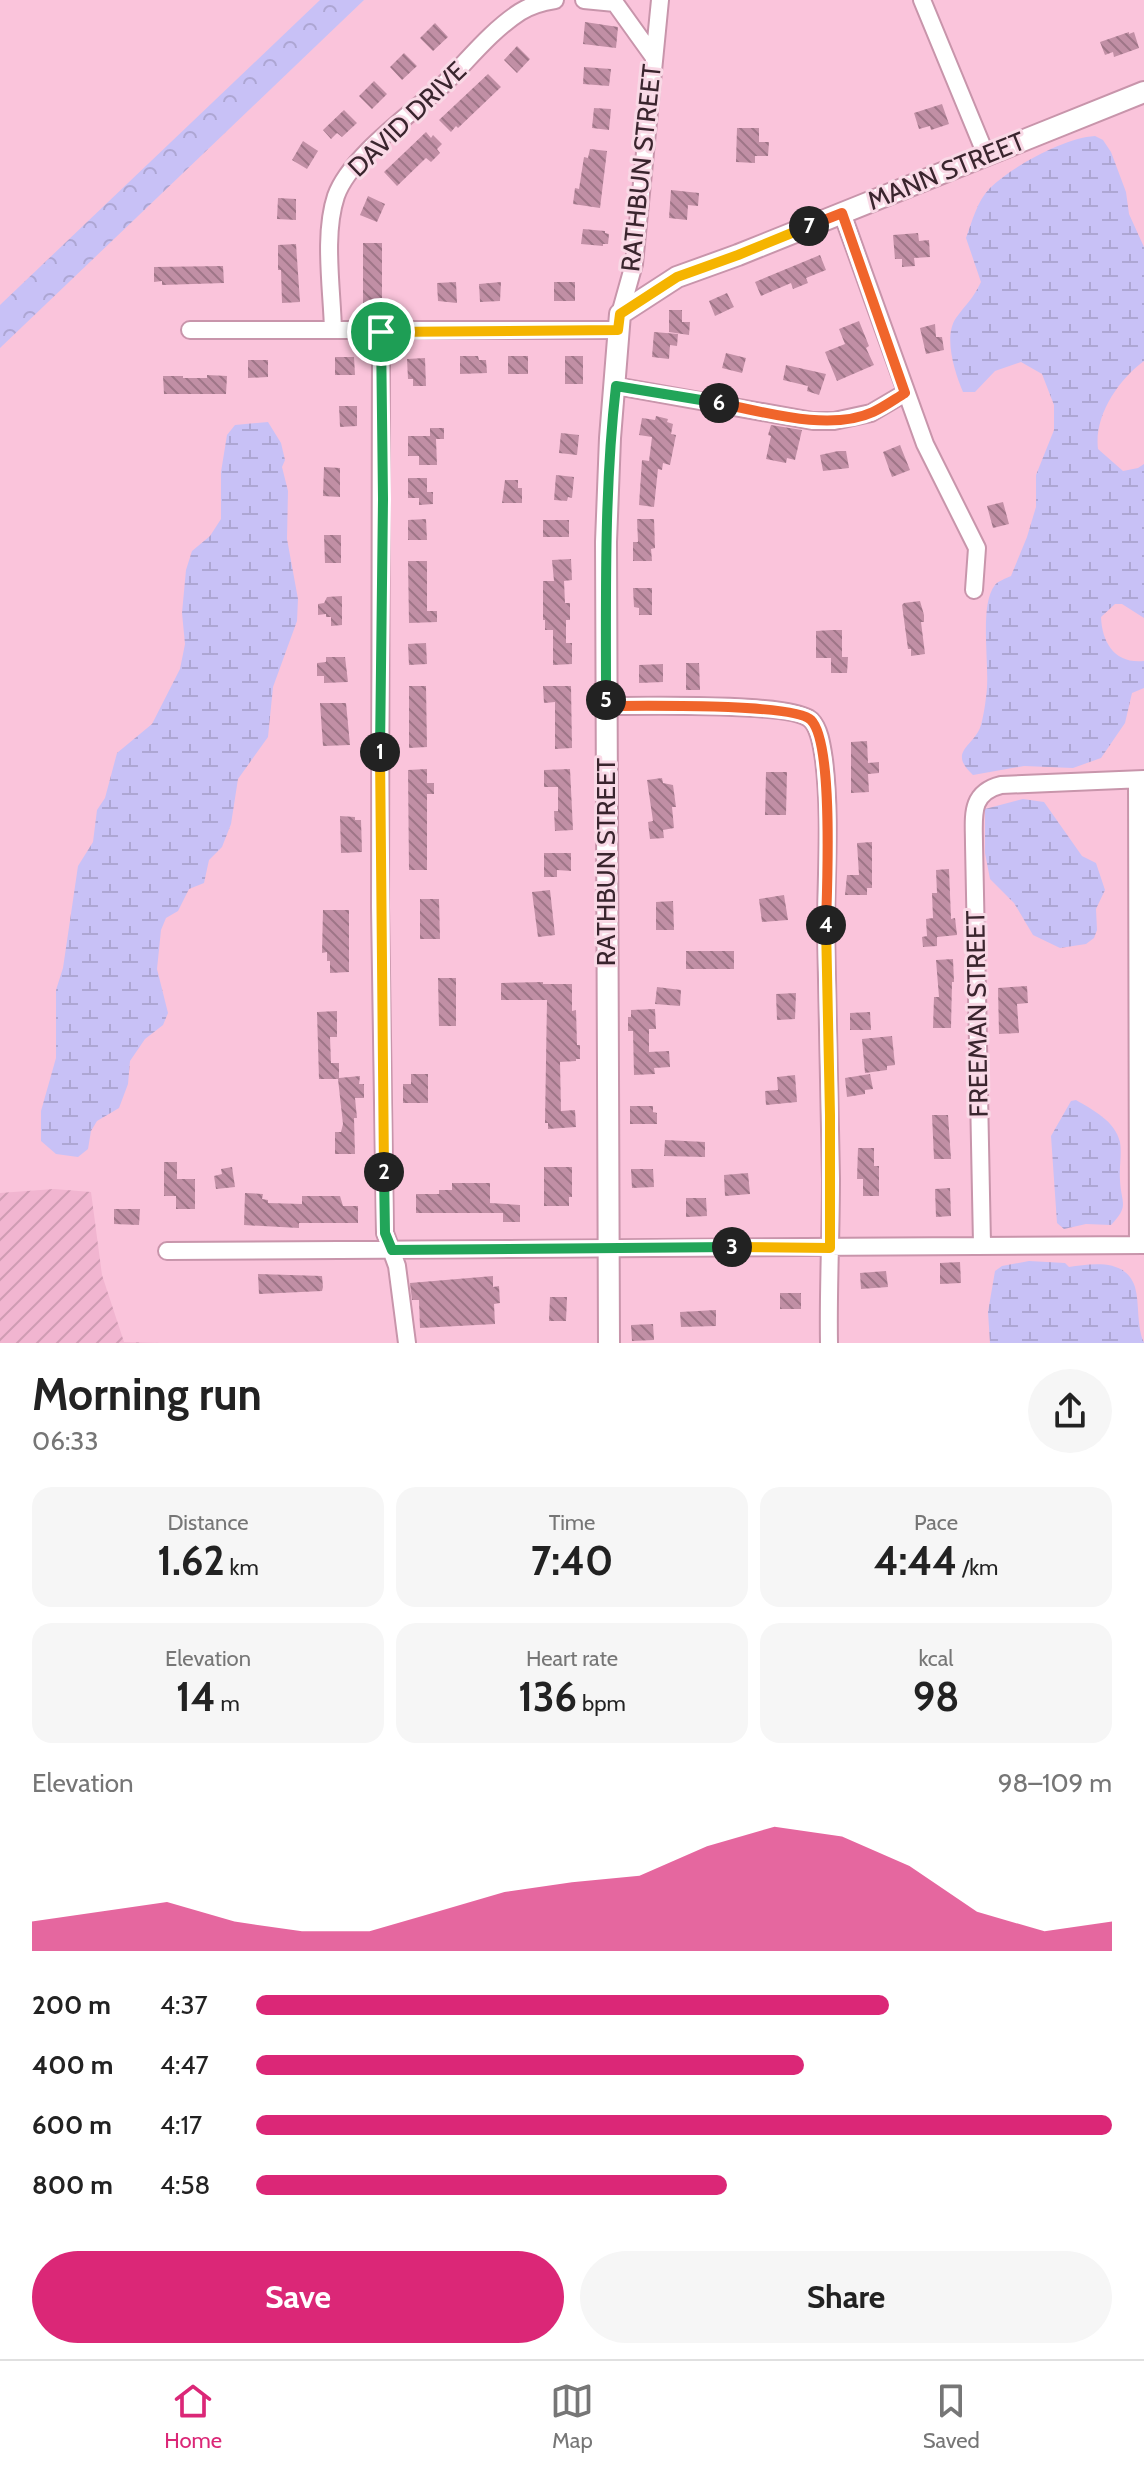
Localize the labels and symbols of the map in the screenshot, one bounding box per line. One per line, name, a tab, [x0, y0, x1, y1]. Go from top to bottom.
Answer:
street label: DAVID DRIVE	[341, 55, 473, 183]
street label: RATHBUN STREET	[614, 63, 668, 273]
street label: MANN STREET	[863, 125, 1030, 217]
pin: 7	[789, 206, 829, 246]
pin	[347, 298, 415, 366]
pin: 6	[699, 383, 739, 423]
pin: 5	[586, 680, 626, 720]
pin: 1	[360, 732, 400, 772]
street label: RATHBUN STREET	[590, 758, 622, 966]
pin: 4	[806, 905, 846, 945]
street label: FREEMAN STREET	[959, 910, 995, 1118]
pin: 2	[364, 1152, 404, 1192]
pin: 3	[712, 1227, 752, 1267]

